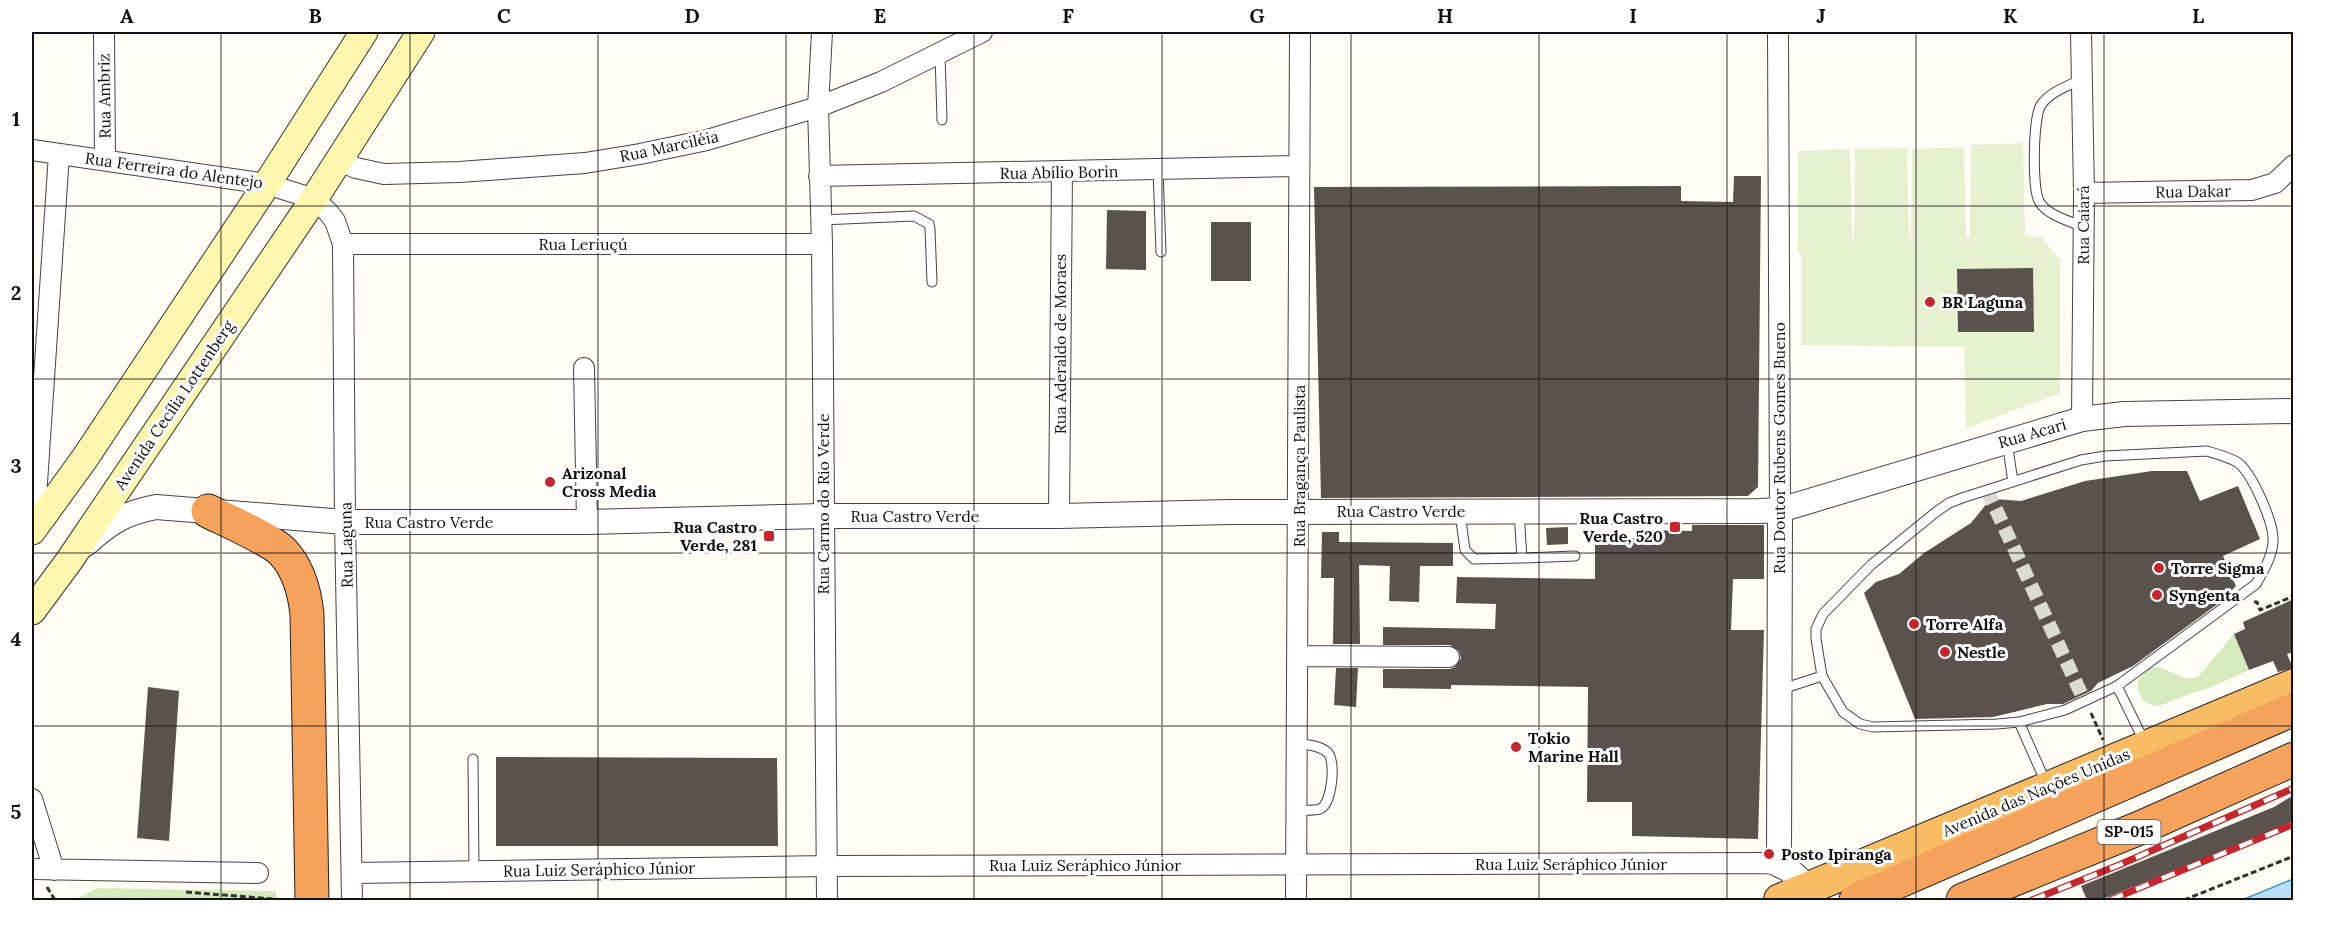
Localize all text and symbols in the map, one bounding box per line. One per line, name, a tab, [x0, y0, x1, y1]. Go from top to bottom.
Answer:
text: A	[120, 3, 134, 28]
text: B	[308, 3, 322, 28]
text: C	[497, 3, 511, 28]
text: D	[684, 3, 700, 28]
text: E	[874, 3, 886, 28]
text: F	[1062, 3, 1074, 28]
text: G	[1249, 3, 1265, 28]
text: H	[1437, 3, 1453, 28]
text: I	[1629, 3, 1637, 28]
text: J	[1816, 3, 1826, 28]
text: K	[2003, 3, 2018, 28]
text: L	[2192, 3, 2204, 28]
street label: Rua Ambriz	[93, 53, 115, 139]
text: 1	[12, 106, 20, 131]
street label: Rua Marciléia	[618, 126, 720, 166]
street label: Rua Ferreira do Alentejo	[84, 148, 264, 192]
street label: Rua Abílio Borin	[999, 161, 1119, 183]
street label: Rua Dakar	[2155, 180, 2231, 202]
street label: Rua Caiará	[2073, 185, 2093, 265]
street label: Rua Leriuçú	[538, 234, 628, 254]
street label: Rua Aderaldo de Moraes	[1050, 254, 1070, 434]
text: 2	[11, 280, 21, 305]
place label: BR Laguna	[1942, 292, 2024, 312]
marker: BR Laguna	[1923, 295, 1937, 309]
street label: Avenida Cecília Lottenberg	[109, 316, 239, 494]
street label: Rua Doutor Rubens Gomes Bueno	[1769, 322, 1789, 574]
street label: Rua Bragança Paulista	[1289, 385, 1309, 547]
street label: Rua Carmo do Rio Verde	[813, 413, 833, 595]
street label: Rua Acari	[1995, 414, 2069, 452]
text: 3	[10, 453, 22, 478]
place label: Arizonal Cross Media	[562, 463, 657, 501]
marker: Arizonal Cross Media	[543, 475, 557, 489]
street label: Rua Castro Verde	[1336, 501, 1466, 521]
street label: Rua Laguna	[335, 502, 357, 588]
street label: Rua Castro Verde	[850, 506, 980, 526]
place label: Rua Castro Verde, 520	[1579, 508, 1663, 546]
street label: Rua Castro Verde	[364, 512, 494, 532]
place label: Rua Castro Verde, 281	[673, 517, 757, 555]
marker: Rua Castro Verde, 520	[1668, 520, 1682, 534]
marker: Rua Castro Verde, 281	[762, 529, 776, 543]
place label: Torre Sigma	[2171, 558, 2265, 578]
marker: Torre Sigma	[2152, 561, 2166, 575]
place label: Syngenta	[2169, 585, 2241, 605]
marker: Syngenta	[2150, 588, 2164, 602]
place label: Torre Alfa	[1926, 614, 2004, 634]
marker: Torre Alfa	[1907, 617, 1921, 631]
text: 4	[11, 626, 22, 651]
place label: Nestle	[1957, 642, 2006, 662]
marker: Nestle	[1938, 645, 1952, 659]
place label: Tokio Marine Hall	[1528, 728, 1619, 766]
marker: Tokio Marine Hall	[1509, 740, 1523, 754]
street label: Avenida das Nações Unidas	[1938, 743, 2133, 841]
text: 5	[11, 799, 22, 824]
road number: SP-015	[2098, 820, 2160, 844]
place label: Posto Ipiranga	[1781, 844, 1892, 864]
marker: Posto Ipiranga	[1762, 847, 1776, 861]
street label: Rua Luiz Seráphico Júnior	[1475, 854, 1667, 874]
street label: Rua Luiz Seráphico Júnior	[989, 855, 1181, 875]
street label: Rua Luiz Seráphico Júnior	[503, 857, 695, 881]

